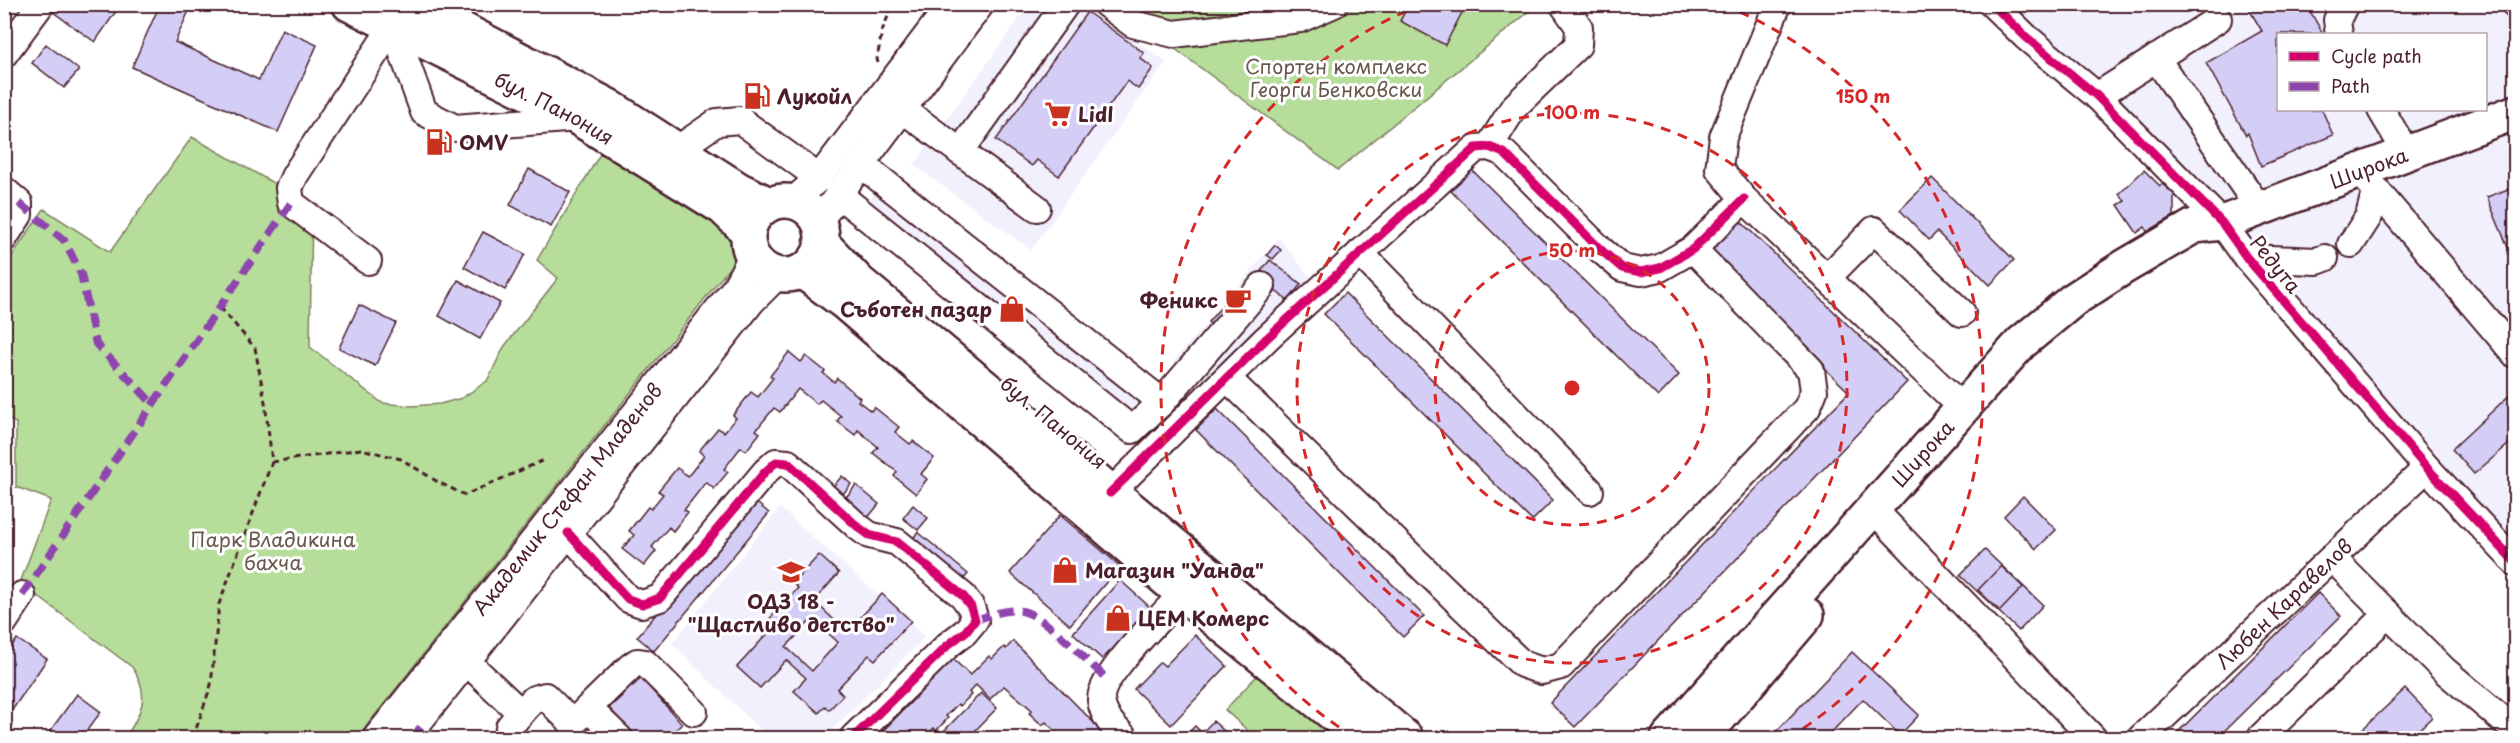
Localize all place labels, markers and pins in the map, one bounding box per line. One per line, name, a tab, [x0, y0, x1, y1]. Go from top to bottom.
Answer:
fuel station icon: Лукойл	[742, 81, 772, 111]
place label: Лукойл	[777, 81, 852, 111]
supermarket icon: Lidl	[1043, 99, 1073, 129]
place label: Lidl	[1078, 99, 1113, 129]
fuel station icon: OMV	[424, 127, 454, 157]
place label: OMV	[459, 127, 508, 157]
place label: Феникс	[1140, 285, 1218, 315]
cafe icon: Феникс	[1223, 285, 1253, 315]
place label: Съботен пазар	[840, 294, 992, 324]
shop icon: Съботен пазар	[997, 294, 1027, 324]
centre of rings	[1562, 378, 1582, 398]
shop icon: Магазин "Уанда"	[1050, 555, 1080, 585]
place label: Магазин "Уанда"	[1085, 555, 1264, 585]
school or university icon: ОДЗ 18 - "Щастливо детство"	[776, 557, 806, 587]
place label: ОДЗ 18 - "Щастливо детство"	[687, 586, 895, 639]
shop icon: ЦЕМ Комерс	[1103, 603, 1133, 633]
place label: ЦЕМ Комерс	[1138, 603, 1269, 633]

